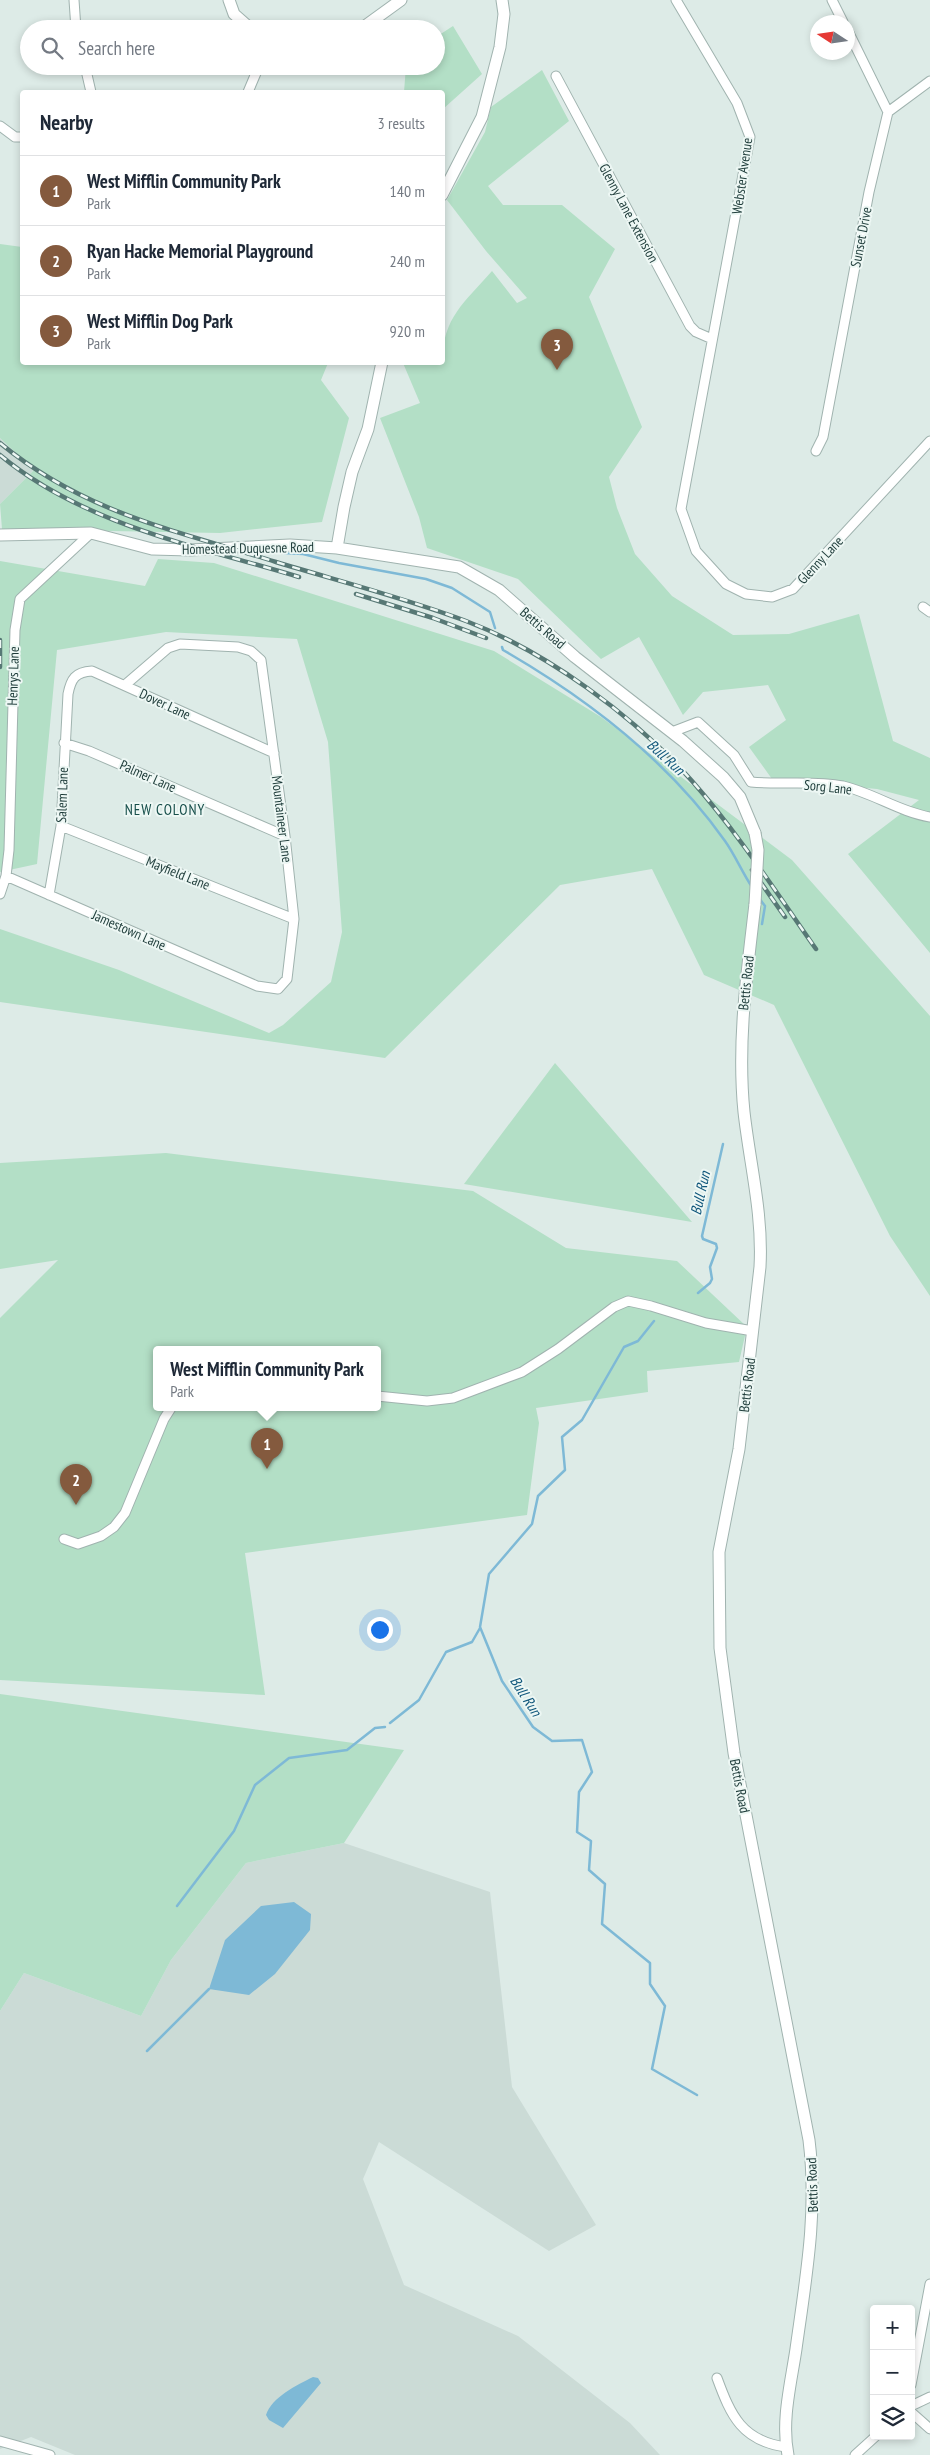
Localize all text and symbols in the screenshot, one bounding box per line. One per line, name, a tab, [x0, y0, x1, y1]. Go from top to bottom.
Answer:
north arrow	[810, 15, 855, 60]
search box	[20, 20, 445, 75]
icon: search	[38, 34, 66, 62]
text: Search here	[78, 36, 155, 60]
text: Nearby	[40, 109, 93, 136]
text: 3 results	[378, 113, 425, 133]
street label: Webster Avenue	[728, 136, 756, 215]
street label: Glenny Lane Extension	[595, 160, 663, 266]
text: West Mifflin Community Park	[87, 169, 281, 193]
text: 1	[52, 181, 60, 201]
text: 140 m	[390, 181, 425, 201]
text: Park	[87, 193, 111, 213]
street label: Sunset Drive	[846, 205, 876, 269]
text: Ryan Hacke Memorial Playground	[87, 239, 313, 263]
text: 2	[52, 251, 60, 271]
text: 240 m	[390, 251, 425, 271]
text: Park	[87, 263, 111, 283]
text: West Mifflin Dog Park	[87, 309, 233, 333]
text: 3	[52, 321, 60, 341]
text: 920 m	[390, 321, 425, 341]
pin: 3	[541, 329, 573, 370]
text: Park	[87, 333, 111, 353]
street label: Glenny Lane	[793, 532, 847, 588]
street label: Homestead Duquesne Road	[182, 538, 314, 558]
street label: Bettis Road	[516, 603, 570, 653]
street label: Henrys Lane	[3, 646, 23, 706]
street label: Dover Lane	[137, 684, 194, 724]
water label: Bull Run	[643, 735, 690, 780]
street label: Palmer Lane	[117, 756, 179, 796]
street label: Salem Lane	[52, 767, 72, 823]
street label: Mountaineer Lane	[268, 775, 296, 864]
street label: Sorg Lane	[803, 776, 853, 798]
district label: NEW COLONY	[125, 800, 205, 819]
street label: Mayfield Lane	[144, 852, 213, 894]
street label: Jamestown Lane	[88, 905, 169, 954]
street label: Bettis Road	[734, 955, 758, 1011]
water label: Bull Run	[686, 1168, 715, 1217]
popup	[153, 1346, 381, 1411]
text: West Mifflin Community Park	[170, 1357, 364, 1381]
street label: Bettis Road	[735, 1357, 759, 1413]
text: Park	[170, 1381, 194, 1401]
pin: 1	[251, 1428, 283, 1469]
pin: 2	[60, 1464, 92, 1505]
your location	[367, 1617, 393, 1643]
water label: Bull Run	[506, 1672, 547, 1721]
street label: Bettis Road	[726, 1757, 754, 1815]
street label: Bettis Road	[802, 2157, 822, 2213]
map controls	[870, 2305, 915, 2440]
button: +	[870, 2305, 915, 2350]
button: −	[870, 2350, 915, 2395]
button: layers	[870, 2395, 915, 2440]

